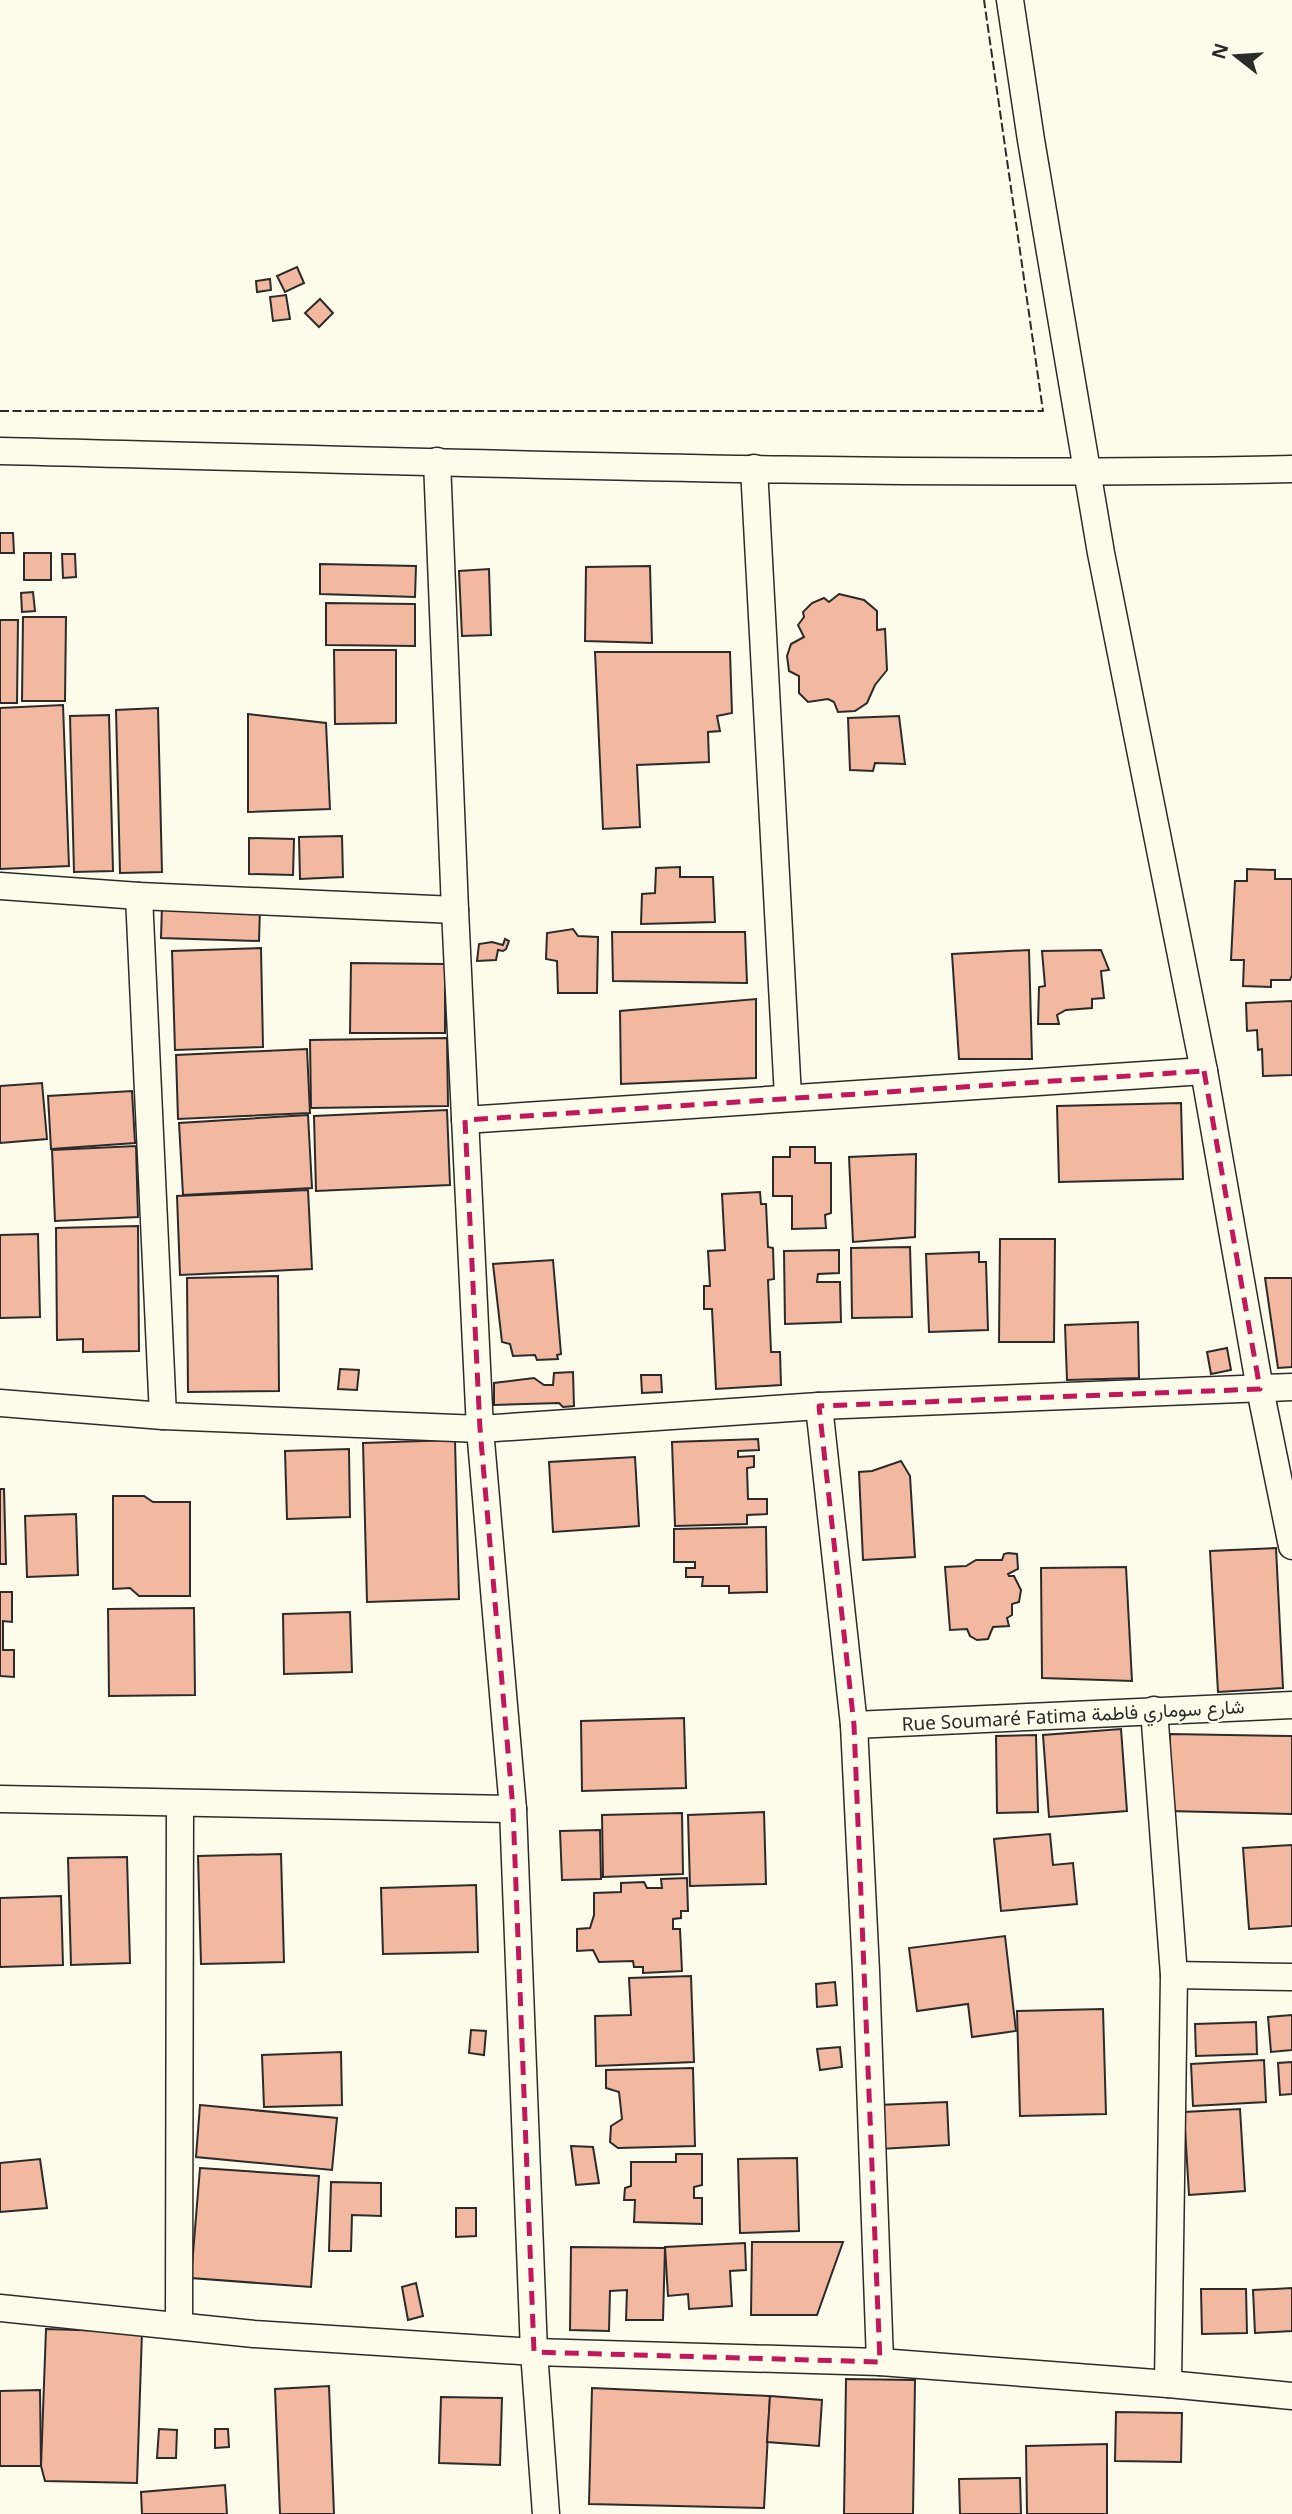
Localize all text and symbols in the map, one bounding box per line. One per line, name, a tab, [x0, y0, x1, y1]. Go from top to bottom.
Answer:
north arrow	[1201, 21, 1271, 91]
text: N	[1205, 40, 1234, 62]
street label: Rue Soumaré Fatima شارع سوماري فاطمة	[901, 1693, 1245, 1740]

